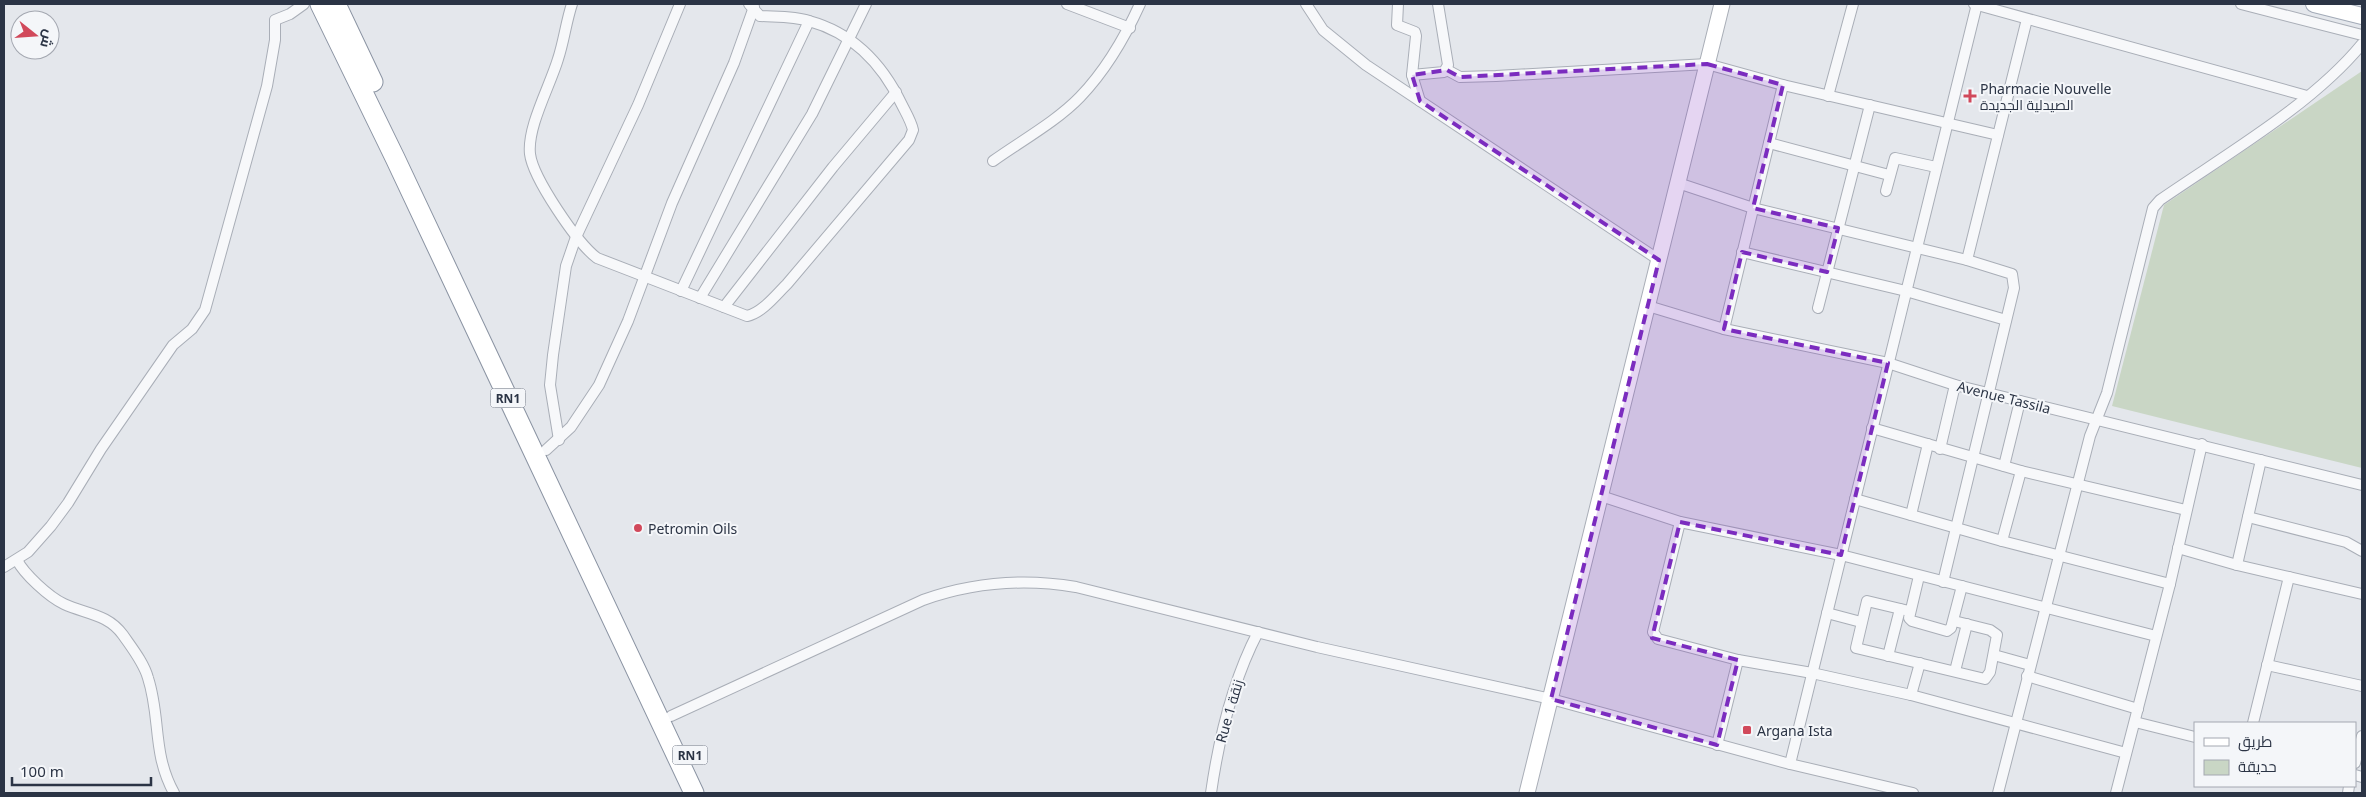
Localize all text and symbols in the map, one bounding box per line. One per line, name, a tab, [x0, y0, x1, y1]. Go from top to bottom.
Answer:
north arrow	[10, 10, 60, 60]
text: ش	[36, 28, 60, 50]
place label: Pharmacie Nouvelle الصيدلية الجديدة	[1980, 79, 2112, 114]
marker: Pharmacie Nouvelle الصيدلية الجديدة	[1964, 90, 1976, 102]
street label: Avenue Tassila	[1955, 376, 2053, 418]
road number: RN1	[490, 388, 526, 408]
place label: Petromin Oils	[648, 519, 738, 538]
marker: Petromin Oils	[632, 522, 644, 534]
street label: Rue 1 زنقة	[1211, 677, 1247, 745]
place label: Argana Ista	[1757, 721, 1833, 740]
legend	[2194, 722, 2356, 787]
marker: Argana Ista	[1741, 724, 1753, 736]
text: طريق	[2238, 731, 2272, 752]
road number: RN1	[672, 746, 708, 764]
scale bar	[12, 754, 151, 786]
text: حديقة	[2238, 756, 2277, 776]
text: 100 m	[20, 761, 64, 781]

